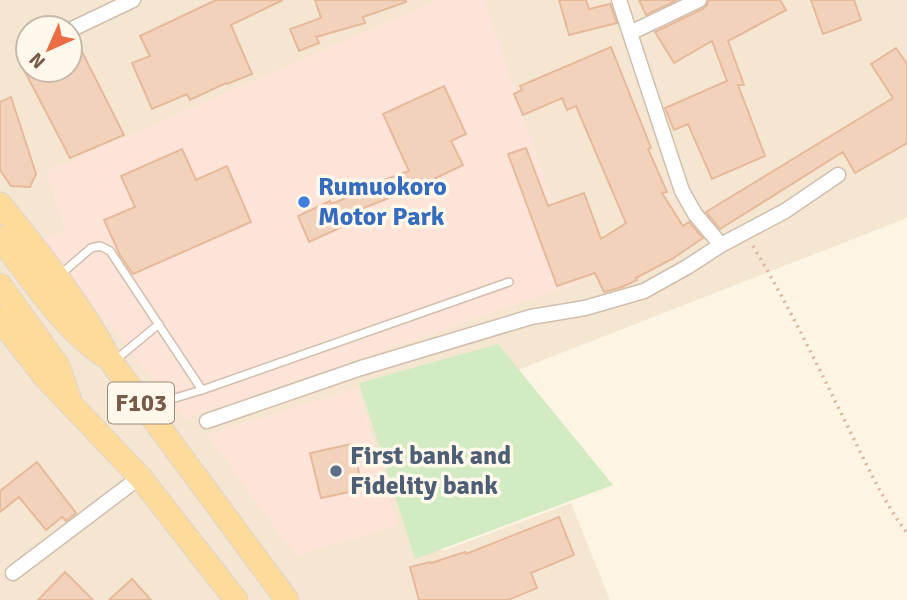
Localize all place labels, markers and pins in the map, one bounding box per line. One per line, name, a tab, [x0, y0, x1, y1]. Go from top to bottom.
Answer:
place label: Rumuokoro Motor Park	[318, 171, 447, 233]
marker: Rumuokoro Motor Park	[296, 194, 312, 210]
place label: First bank and Fidelity bank	[350, 440, 511, 502]
marker: First bank and Fidelity bank	[328, 463, 344, 479]

